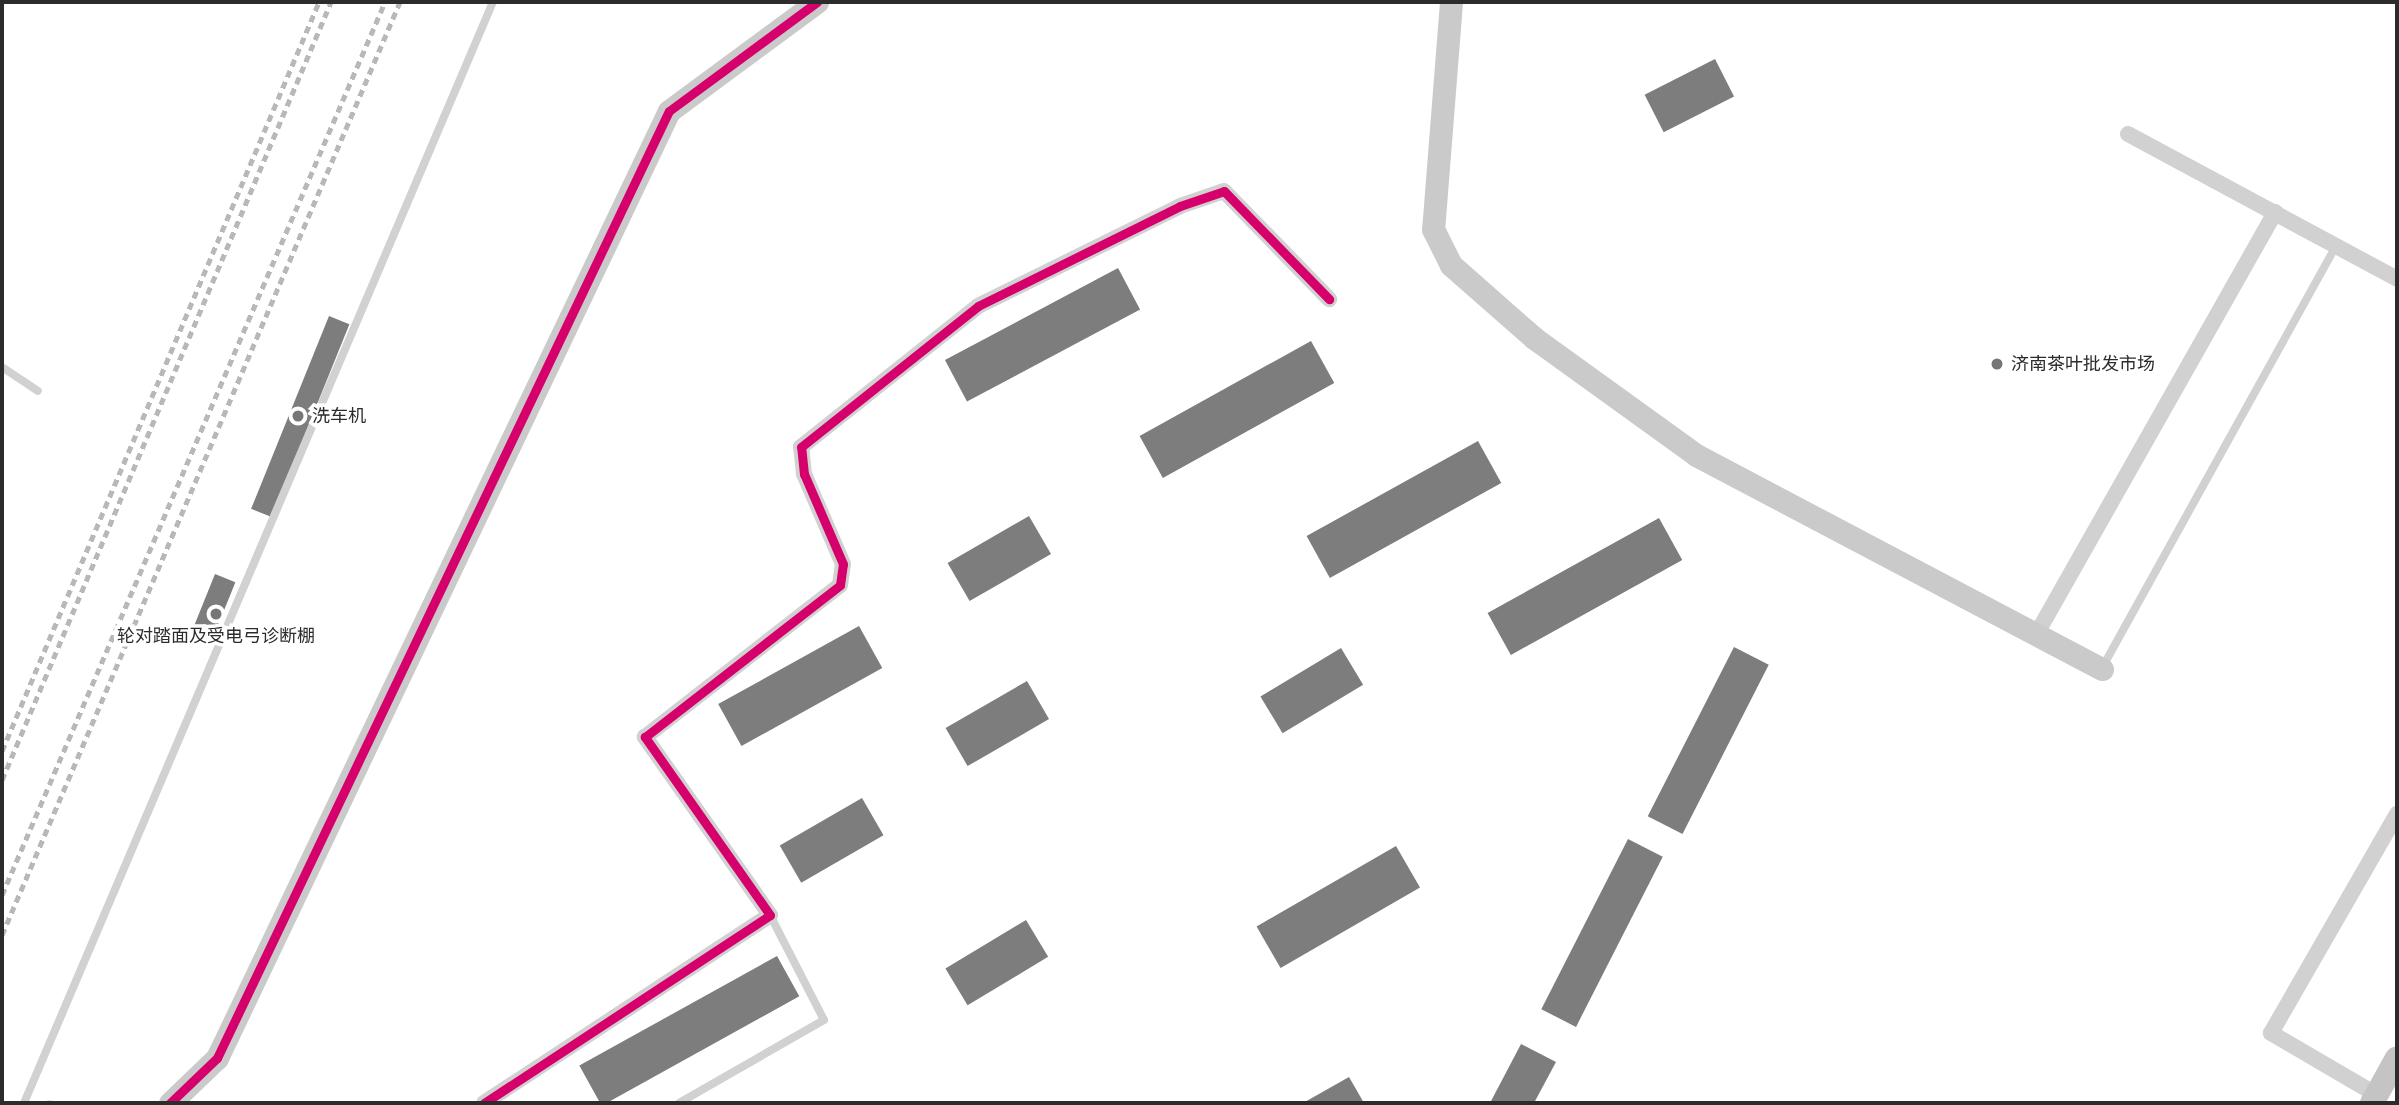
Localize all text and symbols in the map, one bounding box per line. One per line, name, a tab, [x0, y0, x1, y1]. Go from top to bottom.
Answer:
place label: 济南茶叶批发市场	[2011, 353, 2155, 375]
marker: 济南茶叶批发市场	[1989, 356, 2005, 372]
place label: 洗车机	[312, 405, 366, 427]
marker: 洗车机	[290, 408, 306, 424]
marker: 轮对踏面及受电弓诊断棚	[208, 606, 224, 622]
place label: 轮对踏面及受电弓诊断棚	[117, 625, 315, 647]

